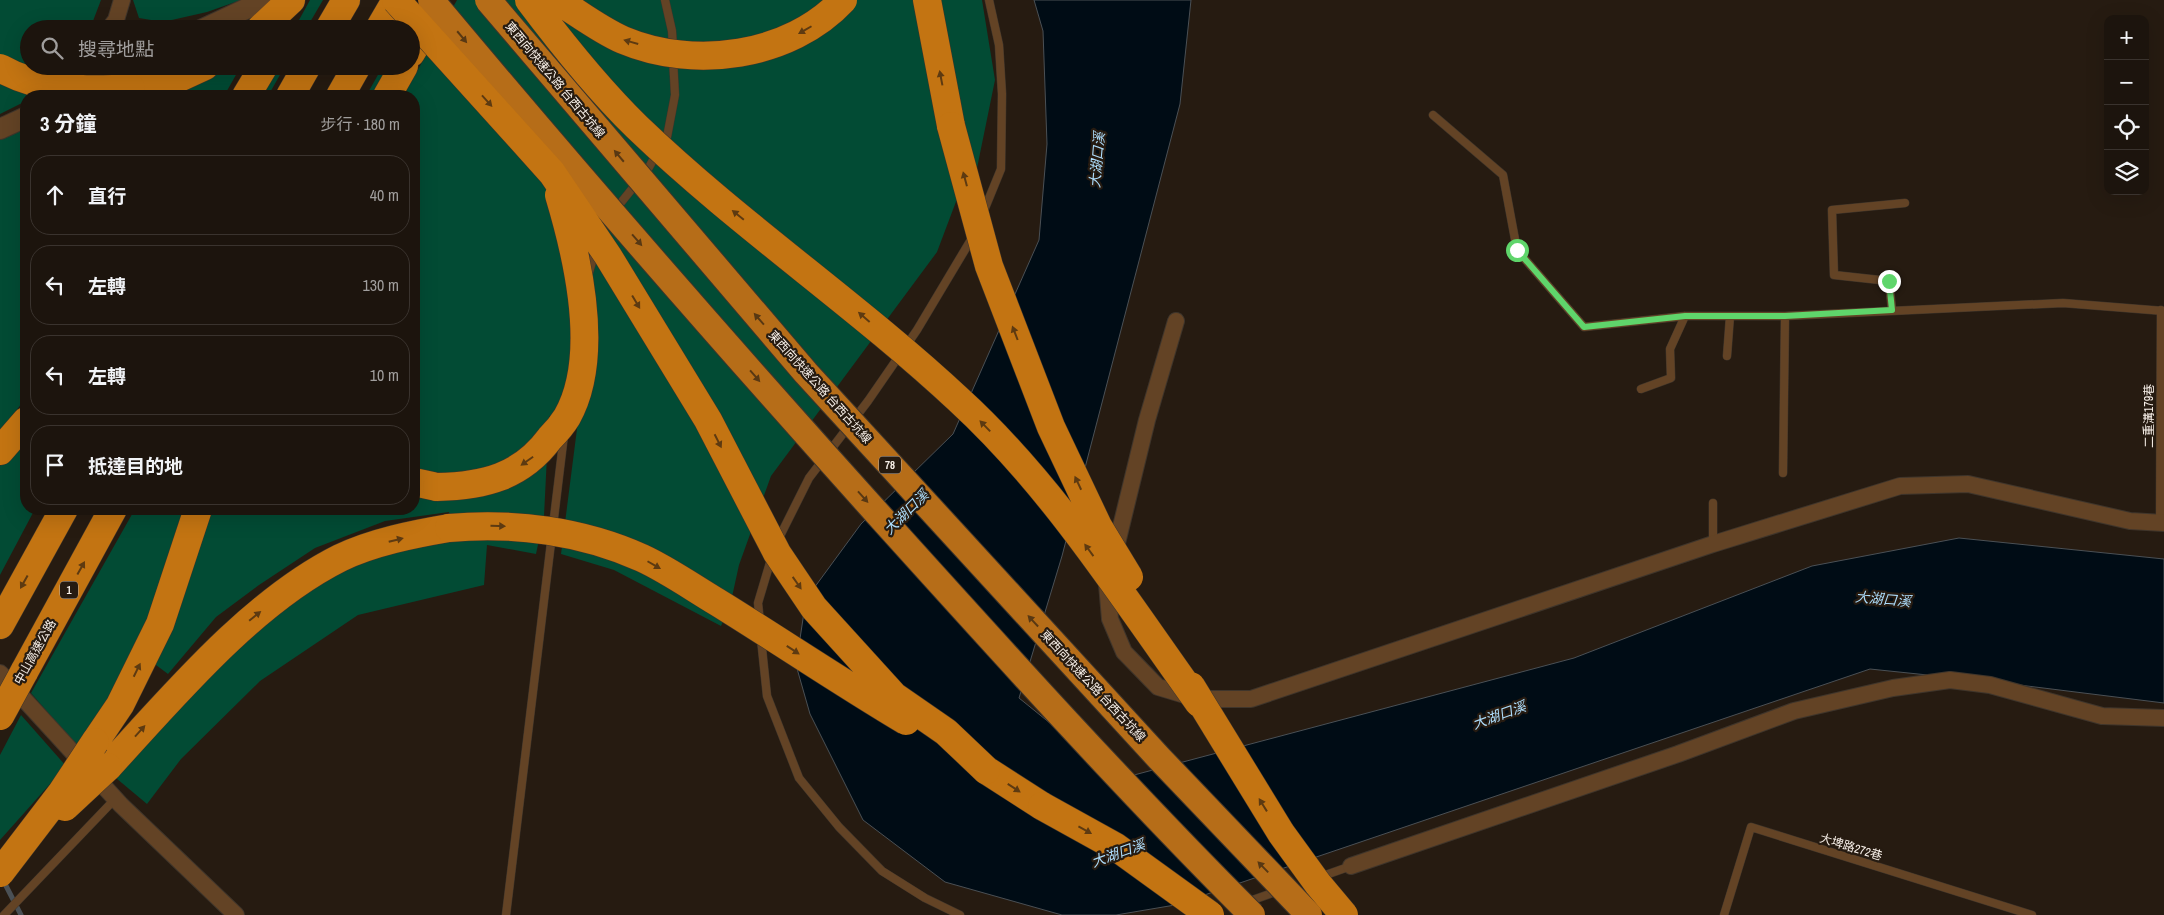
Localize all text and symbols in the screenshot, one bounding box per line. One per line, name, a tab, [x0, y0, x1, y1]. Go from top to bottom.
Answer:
map controls	[2104, 15, 2149, 195]
button: +	[2104, 15, 2149, 60]
street label: 東西向快速公路 台西古坑線	[502, 19, 608, 141]
search box	[20, 20, 420, 75]
one-way arrow	[799, 25, 812, 34]
one-way arrow	[457, 31, 468, 44]
icon: search	[38, 34, 66, 62]
text: 搜尋地點	[78, 36, 154, 62]
one-way arrow	[623, 38, 638, 46]
button: −	[2104, 60, 2149, 105]
one-way arrow	[937, 70, 945, 86]
one-way arrow	[481, 95, 493, 107]
button: locate	[2104, 105, 2149, 150]
text: 3 分鐘	[40, 109, 96, 138]
text: 步行 · 180 m	[321, 113, 400, 135]
water label: 大湖口溪	[1086, 129, 1109, 189]
one-way arrow	[613, 150, 624, 163]
button: layers	[2104, 150, 2149, 195]
one-way arrow	[961, 171, 969, 186]
icon: ahead	[41, 181, 69, 209]
text: 直行	[88, 183, 126, 209]
text: 40 m	[370, 184, 399, 206]
one-way arrow	[732, 209, 745, 220]
one-way arrow	[631, 234, 642, 246]
route start	[1506, 239, 1529, 262]
route end	[1878, 270, 1901, 293]
icon: left	[41, 271, 69, 299]
text: 左轉	[88, 273, 126, 299]
text: 130 m	[363, 274, 399, 296]
one-way arrow	[631, 295, 640, 308]
one-way arrow	[858, 312, 870, 323]
one-way arrow	[754, 313, 765, 325]
one-way arrow	[1011, 325, 1019, 340]
street label: 東西向快速公路 台西古坑線	[765, 327, 875, 447]
icon: left	[41, 361, 69, 389]
text: 左轉	[88, 363, 126, 389]
text: 10 m	[370, 364, 399, 386]
one-way arrow	[749, 370, 760, 383]
street label: 二重溝179巷	[2141, 384, 2157, 448]
one-way arrow	[979, 420, 991, 432]
one-way arrow	[714, 434, 722, 449]
icon: arrive	[41, 451, 69, 479]
text: 抵達目的地	[88, 453, 183, 479]
one-way arrow	[520, 456, 534, 466]
road number: 78	[879, 456, 901, 474]
one-way arrow	[1073, 476, 1081, 490]
water label: 大湖口溪	[880, 484, 934, 538]
one-way arrow	[857, 491, 869, 503]
one-way arrow	[490, 522, 506, 530]
one-way arrow	[389, 536, 404, 544]
one-way arrow	[1084, 543, 1094, 557]
one-way arrow	[77, 560, 85, 575]
one-way arrow	[648, 561, 661, 570]
one-way arrow	[19, 576, 28, 589]
one-way arrow	[792, 576, 802, 590]
road number: 1	[60, 582, 78, 598]
water label: 大湖口溪	[1854, 588, 1914, 611]
one-way arrow	[248, 611, 261, 622]
one-way arrow	[1027, 614, 1038, 627]
street label: 中山高速公路	[11, 617, 59, 687]
street label: 東西向快速公路 台西古坑線	[1037, 627, 1149, 745]
one-way arrow	[786, 645, 799, 655]
one-way arrow	[134, 663, 142, 677]
water label: 大湖口溪	[1470, 696, 1530, 733]
one-way arrow	[135, 725, 146, 738]
one-way arrow	[1008, 783, 1021, 792]
one-way arrow	[1259, 799, 1268, 812]
one-way arrow	[1078, 825, 1092, 834]
street label: 大埤路272巷	[1818, 830, 1884, 864]
water label: 大湖口溪	[1089, 834, 1149, 871]
one-way arrow	[1257, 861, 1269, 873]

